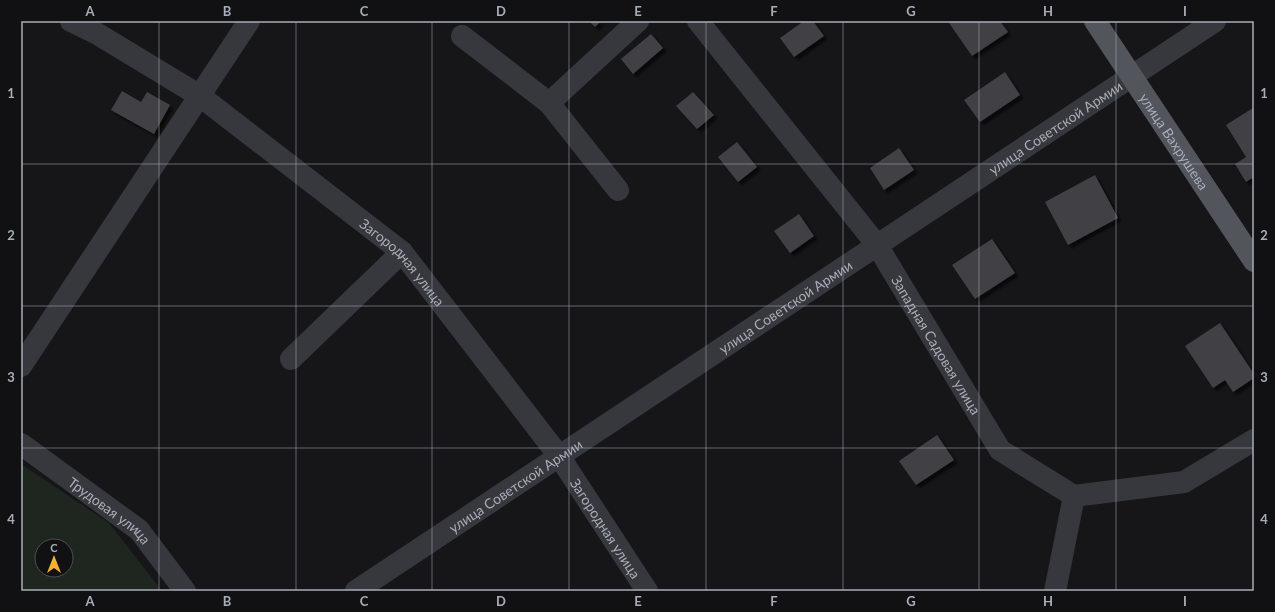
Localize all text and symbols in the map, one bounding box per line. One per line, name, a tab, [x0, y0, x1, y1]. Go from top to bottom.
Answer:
text: A	[84, 3, 95, 19]
text: B	[223, 3, 232, 19]
text: C	[360, 3, 369, 19]
text: D	[496, 3, 506, 19]
text: E	[634, 3, 642, 19]
text: F	[770, 3, 778, 19]
text: G	[906, 3, 916, 19]
text: H	[1043, 3, 1053, 19]
text: I	[1183, 3, 1187, 19]
street label: улица Советской Армии	[985, 77, 1125, 178]
text: 1	[7, 85, 15, 101]
text: 1	[1260, 85, 1268, 101]
street label: улица Вахрушева	[1136, 89, 1213, 193]
street label: Загородная улица	[357, 214, 449, 309]
text: 2	[7, 227, 15, 243]
text: 2	[1260, 227, 1268, 243]
street label: улица Советской Армии	[715, 256, 855, 357]
street label: Западная Садовая улица	[889, 272, 985, 417]
text: 3	[7, 369, 15, 385]
text: 3	[1260, 369, 1268, 385]
street label: улица Советской Армии	[445, 435, 585, 536]
street label: Трудовая улица	[65, 473, 155, 547]
street label: Загородная улица	[567, 475, 645, 581]
text: 4	[7, 511, 15, 527]
text: 4	[1260, 511, 1268, 527]
north arrow	[34, 538, 74, 578]
text: С	[50, 541, 58, 554]
text: A	[84, 593, 95, 609]
text: B	[223, 593, 232, 609]
text: C	[360, 593, 369, 609]
text: D	[496, 593, 506, 609]
text: E	[634, 593, 642, 609]
text: F	[770, 593, 778, 609]
text: G	[906, 593, 916, 609]
text: H	[1043, 593, 1053, 609]
text: I	[1183, 593, 1187, 609]

